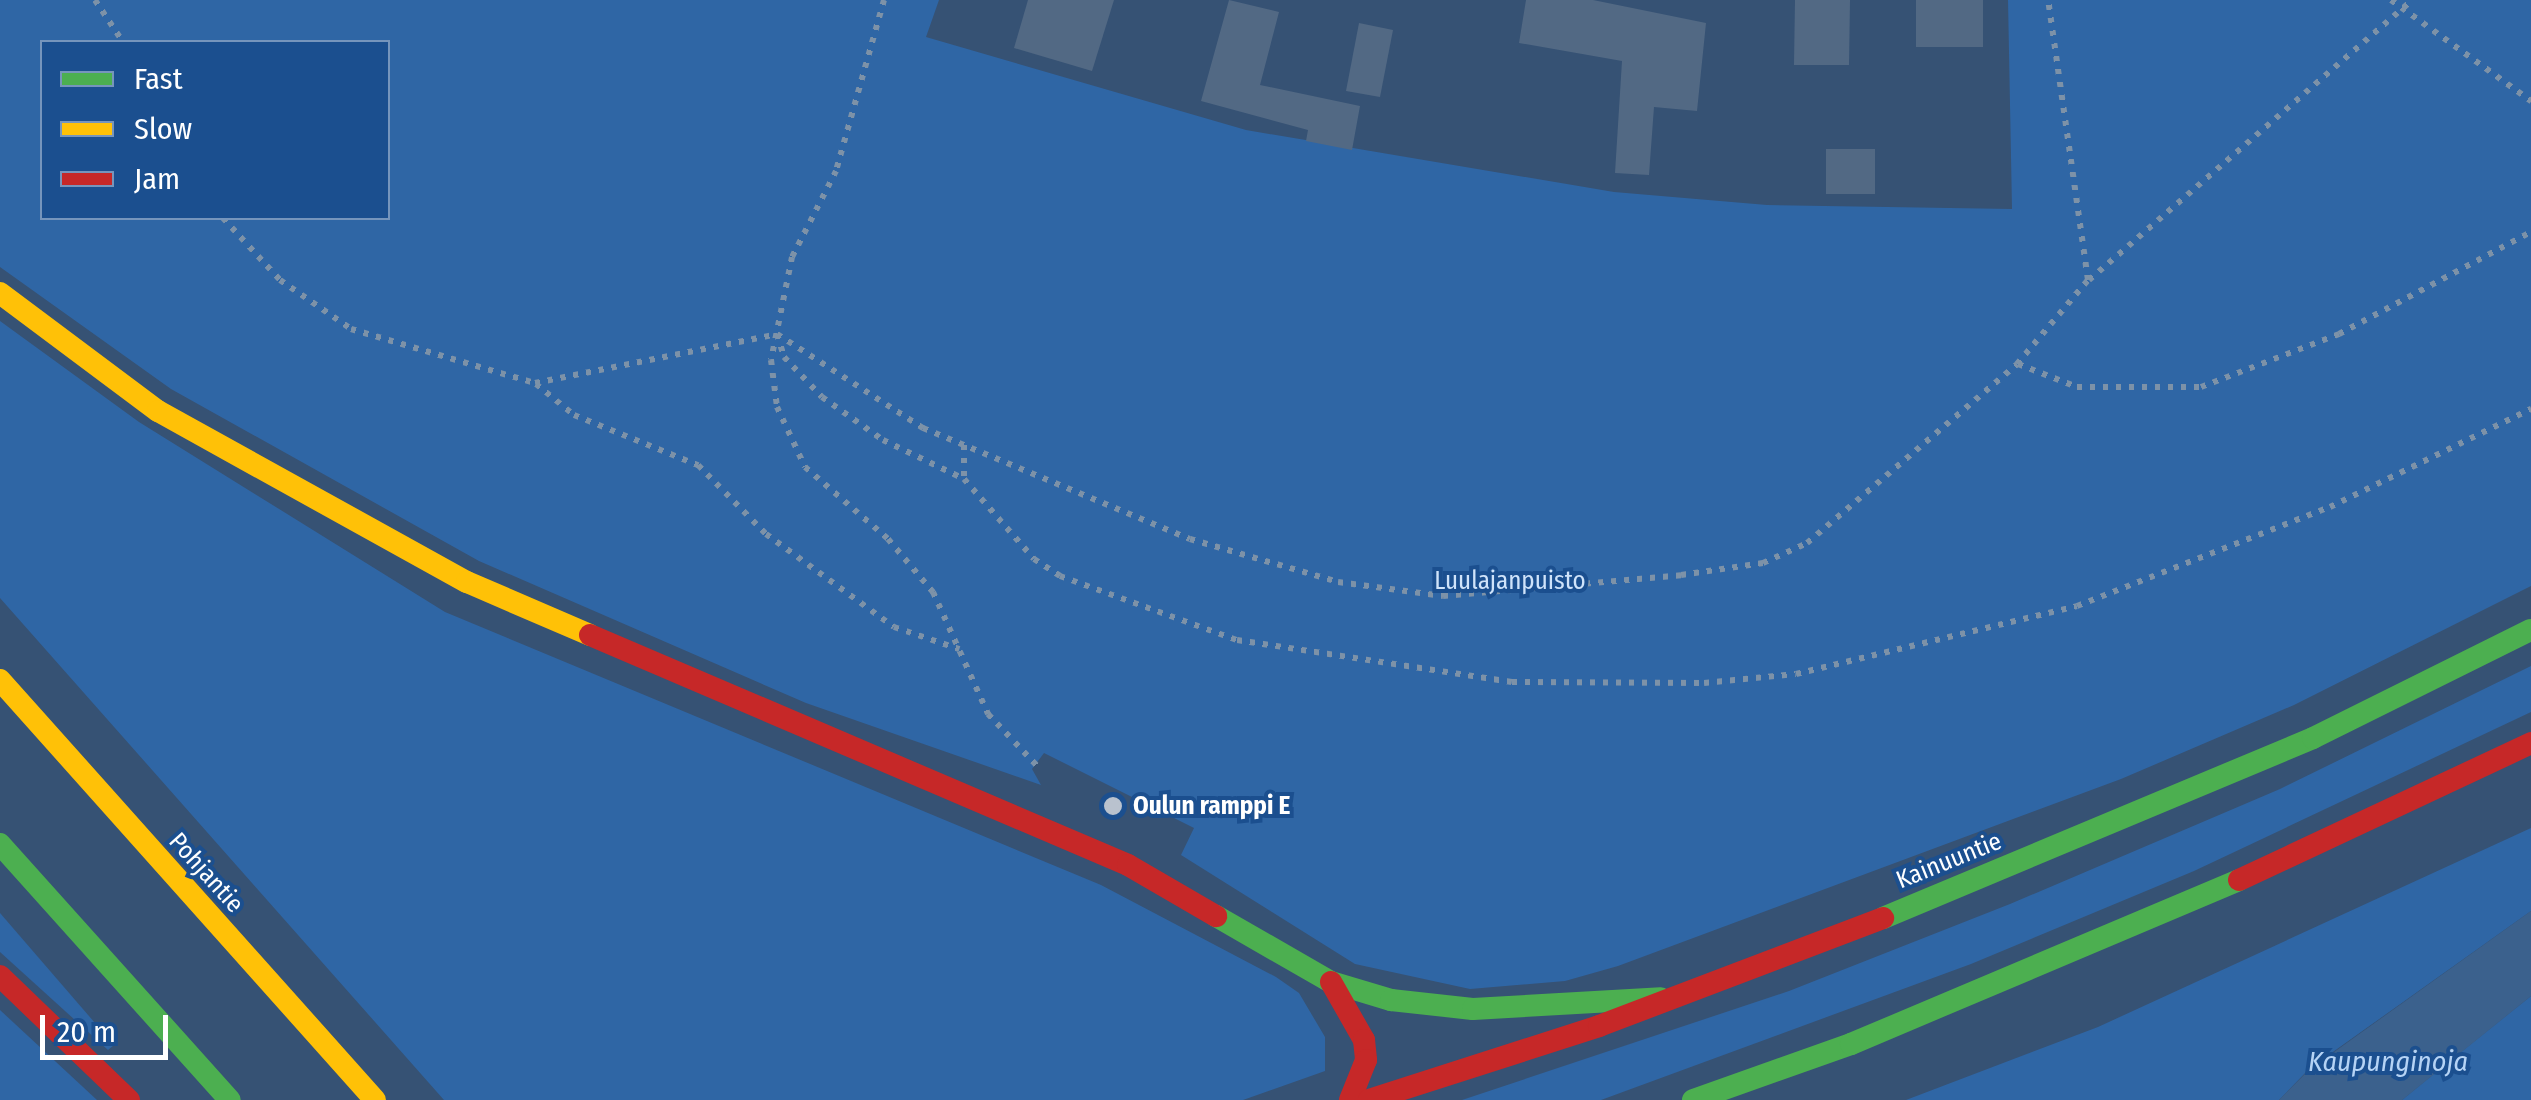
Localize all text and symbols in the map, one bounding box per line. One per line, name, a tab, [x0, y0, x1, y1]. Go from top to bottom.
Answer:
legend	[40, 40, 390, 220]
text: Fast	[134, 61, 182, 97]
text: Slow	[134, 111, 192, 147]
text: Jam	[134, 161, 180, 197]
park label: Luulajanpuisto	[1434, 566, 1586, 596]
place label: Oulun ramppi E	[1133, 791, 1290, 821]
marker: Oulun ramppi E	[1102, 795, 1124, 817]
street label: Kainuuntie	[1892, 826, 2006, 896]
street label: Pohjantie	[162, 827, 250, 919]
scale bar	[45, 995, 172, 1057]
text: 20 m	[57, 1014, 116, 1050]
water label: Kaupunginoja	[2308, 1045, 2468, 1079]

